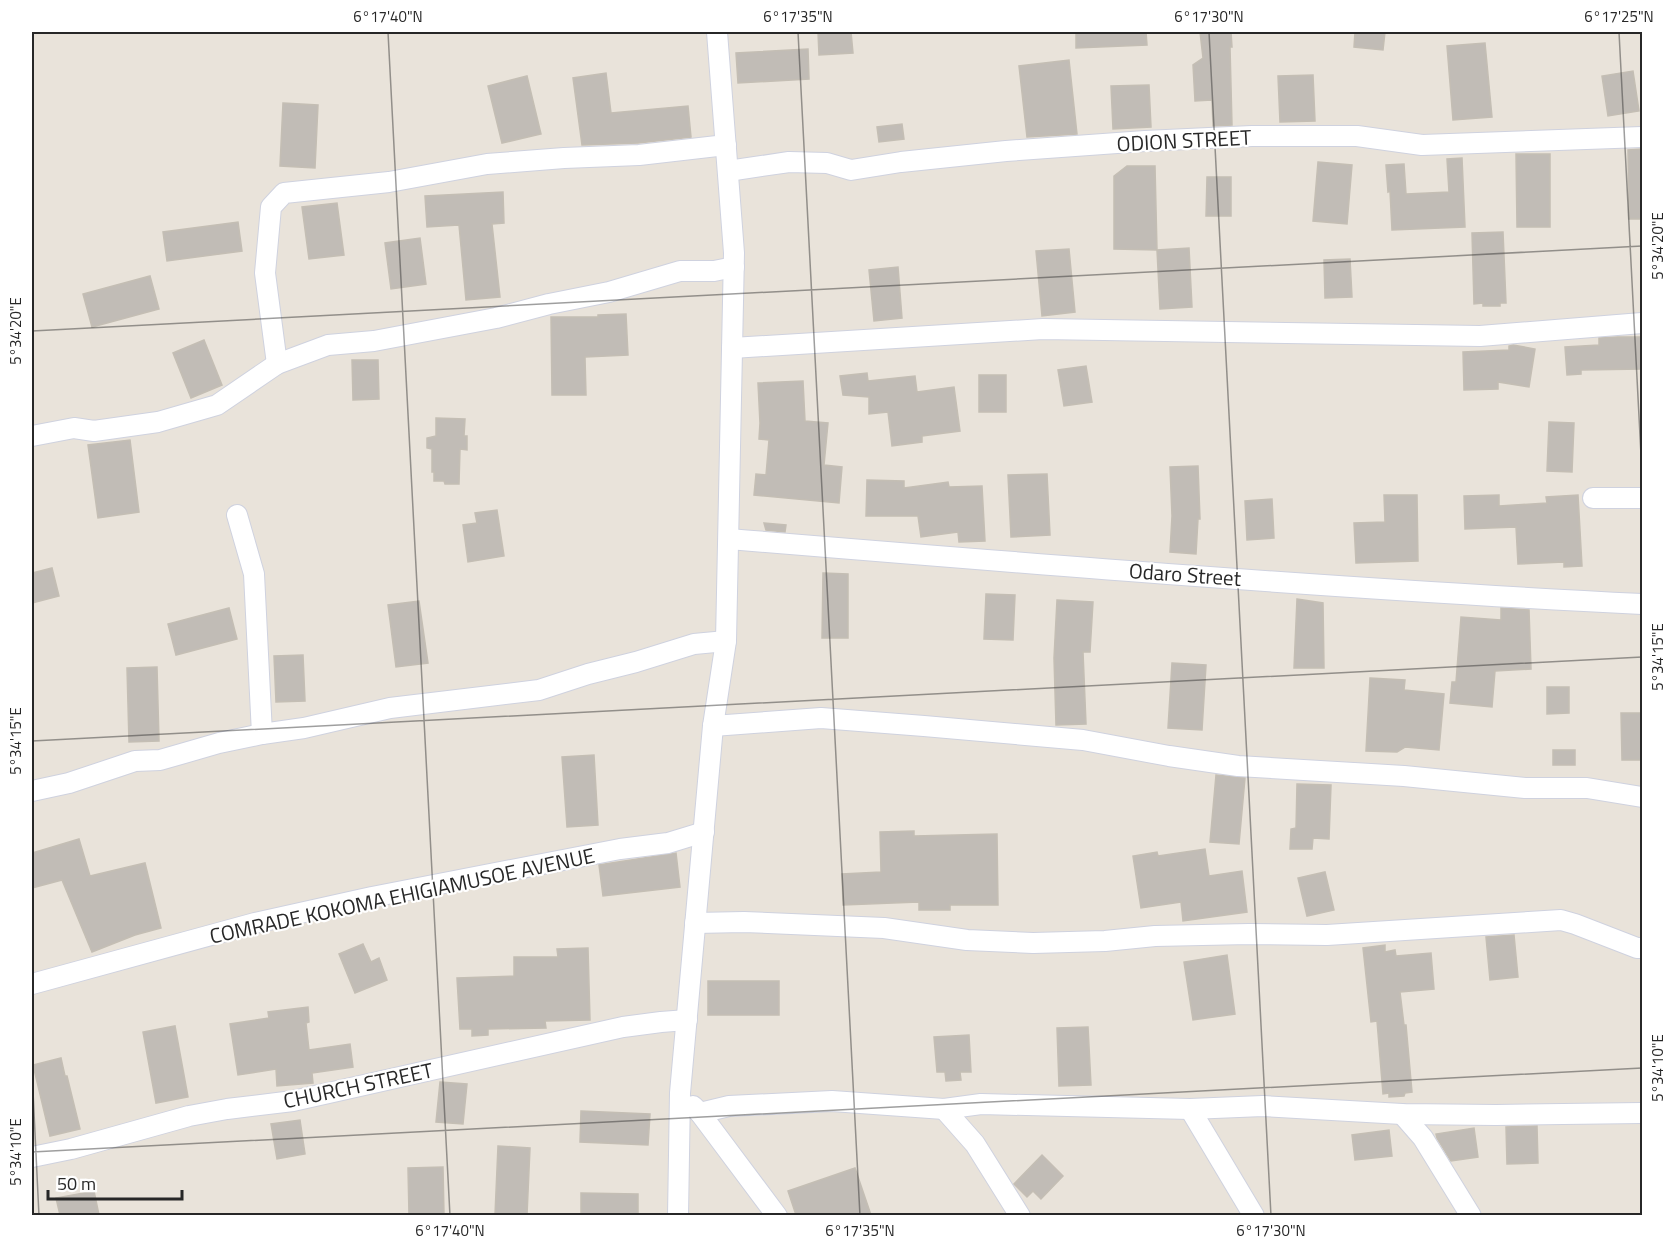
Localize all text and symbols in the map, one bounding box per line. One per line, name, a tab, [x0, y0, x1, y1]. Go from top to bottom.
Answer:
text: 6°17'40"N	[353, 5, 423, 28]
text: 6°17'35"N	[763, 5, 833, 28]
text: 6°17'30"N	[1174, 5, 1244, 28]
text: 6°17'25"N	[1584, 5, 1654, 28]
street label: ODION STREET	[1116, 120, 1252, 160]
text: 5°34'20"E	[1646, 212, 1669, 280]
text: 5°34'20"E	[4, 297, 27, 365]
street label: Odaro Street	[1128, 554, 1243, 594]
text: 5°34'15"E	[1646, 623, 1669, 691]
text: 5°34'15"E	[4, 707, 27, 775]
street label: COMRADE KOKOMA EHIGIAMUSOE AVENUE	[207, 839, 597, 951]
text: 5°34'10"E	[1646, 1034, 1669, 1102]
street label: CHURCH STREET	[280, 1054, 436, 1116]
text: 5°34'10"E	[4, 1118, 27, 1186]
scale bar	[48, 1163, 182, 1201]
text: 50 m	[57, 1170, 96, 1197]
text: 6°17'40"N	[415, 1219, 485, 1242]
text: 6°17'35"N	[825, 1219, 895, 1242]
text: 6°17'30"N	[1236, 1219, 1306, 1242]

